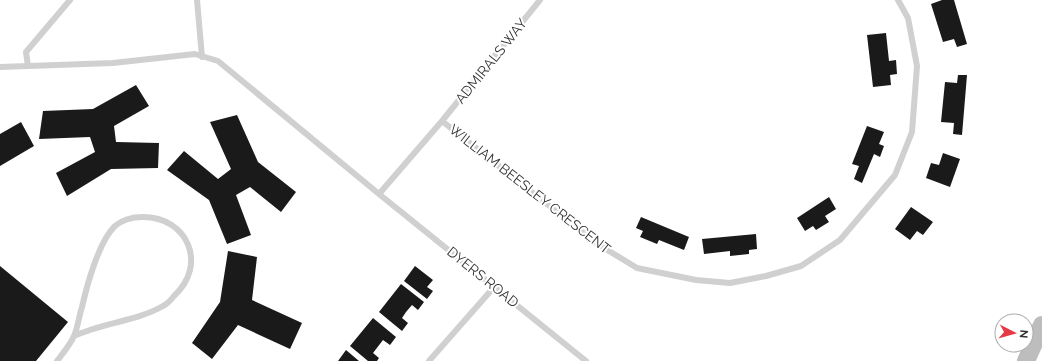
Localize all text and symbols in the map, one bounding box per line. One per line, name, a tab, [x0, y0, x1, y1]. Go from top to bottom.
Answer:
street label: ADMIRALS WAY	[452, 15, 530, 107]
street label: WILLIAM BEESLEY CRESCENT	[446, 121, 614, 257]
street label: DYERS ROAD	[444, 243, 522, 311]
north arrow	[994, 313, 1034, 353]
text: N	[1017, 329, 1030, 339]

